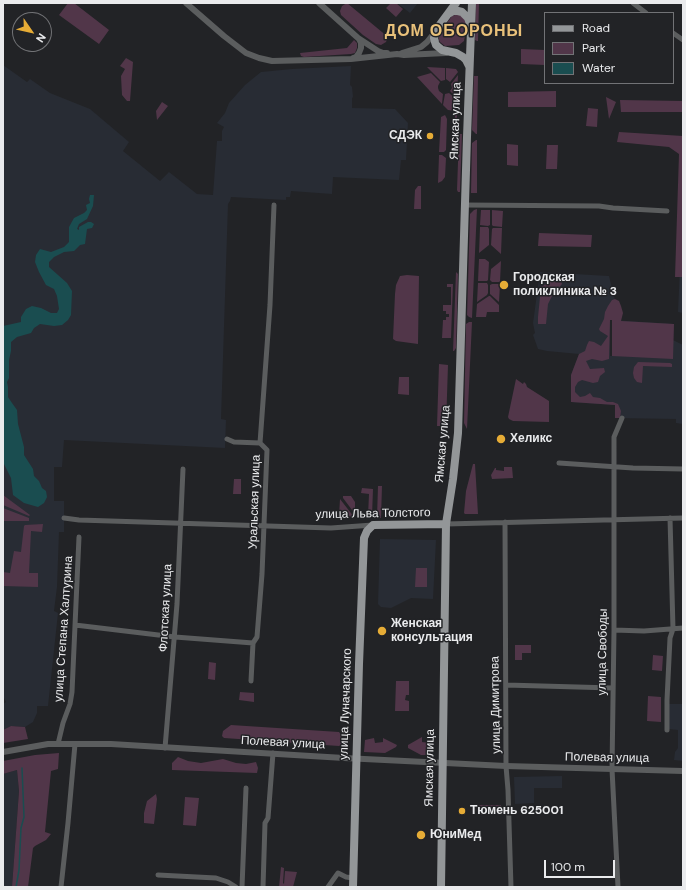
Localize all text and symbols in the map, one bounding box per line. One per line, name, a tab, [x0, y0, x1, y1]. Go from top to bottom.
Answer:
north arrow	[12, 12, 52, 52]
legend	[544, 12, 674, 84]
text: Road	[582, 20, 610, 36]
district label: ДОМ ОБОРОНЫ	[385, 22, 523, 42]
text: N	[33, 31, 49, 45]
text: Park	[582, 40, 606, 56]
text: Water	[582, 60, 615, 76]
street label: Ямская улица	[447, 82, 465, 160]
place label: СДЭК	[389, 129, 422, 143]
marker: СДЭК	[425, 131, 435, 141]
place label: Городская поликлиника № 3	[513, 271, 617, 299]
marker: Городская поликлиника № 3	[498, 279, 510, 291]
street label: Ямская улица	[432, 405, 454, 483]
place label: Хеликс	[510, 432, 552, 446]
marker: Хеликс	[495, 433, 507, 445]
street label: Уральская улица	[246, 455, 264, 549]
street label: улица Льва Толстого	[315, 506, 431, 522]
street label: улица Степана Халтурина	[52, 555, 76, 703]
street label: Флотская улица	[156, 563, 176, 653]
street label: улица Свободы	[595, 609, 611, 695]
place label: Женская консультация	[391, 617, 473, 645]
marker: Женская консультация	[376, 625, 388, 637]
street label: улица Луначарского	[337, 648, 355, 760]
street label: улица Димитрова	[488, 656, 504, 754]
street label: Ямская улица	[422, 729, 438, 807]
street label: Полевая улица	[241, 734, 325, 752]
street label: Полевая улица	[565, 750, 649, 766]
place label: Тюмень 625001	[470, 804, 563, 818]
marker: Тюмень 625001	[457, 806, 467, 816]
place label: ЮниМед	[430, 828, 481, 842]
marker: ЮниМед	[415, 829, 427, 841]
scale bar	[546, 852, 617, 878]
text: 100 m	[551, 859, 585, 875]

